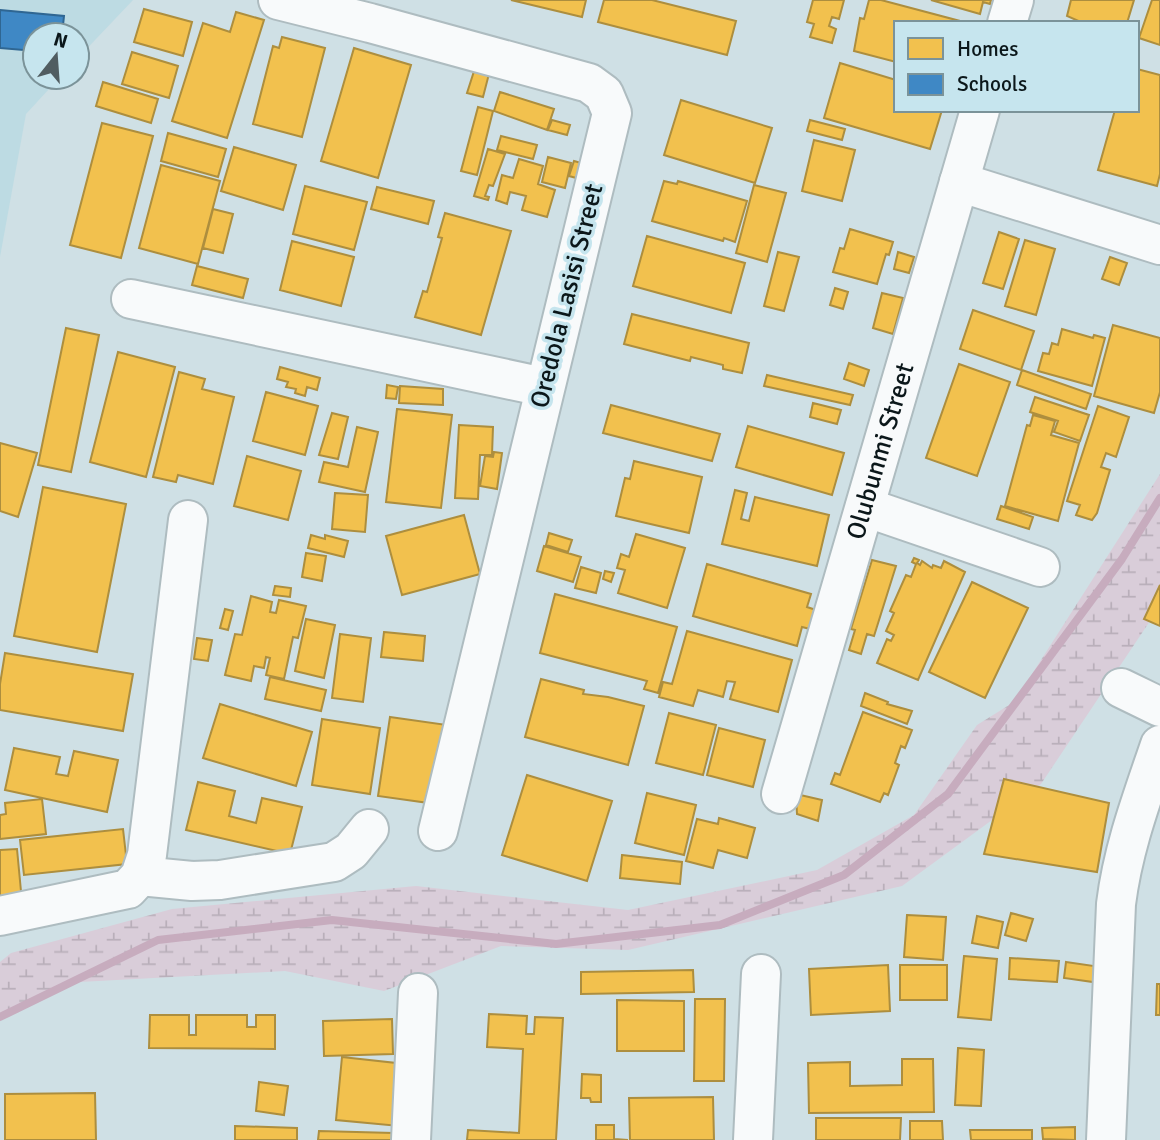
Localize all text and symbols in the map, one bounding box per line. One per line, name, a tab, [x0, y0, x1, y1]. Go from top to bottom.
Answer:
north arrow	[21, 21, 91, 91]
legend	[894, 21, 1139, 112]
text: N	[51, 27, 71, 54]
text: Homes	[957, 36, 1019, 62]
text: Schools	[957, 71, 1027, 97]
street label: Oredola Lasisi Street	[524, 181, 610, 411]
street label: Olubunmi Street	[840, 359, 922, 543]

